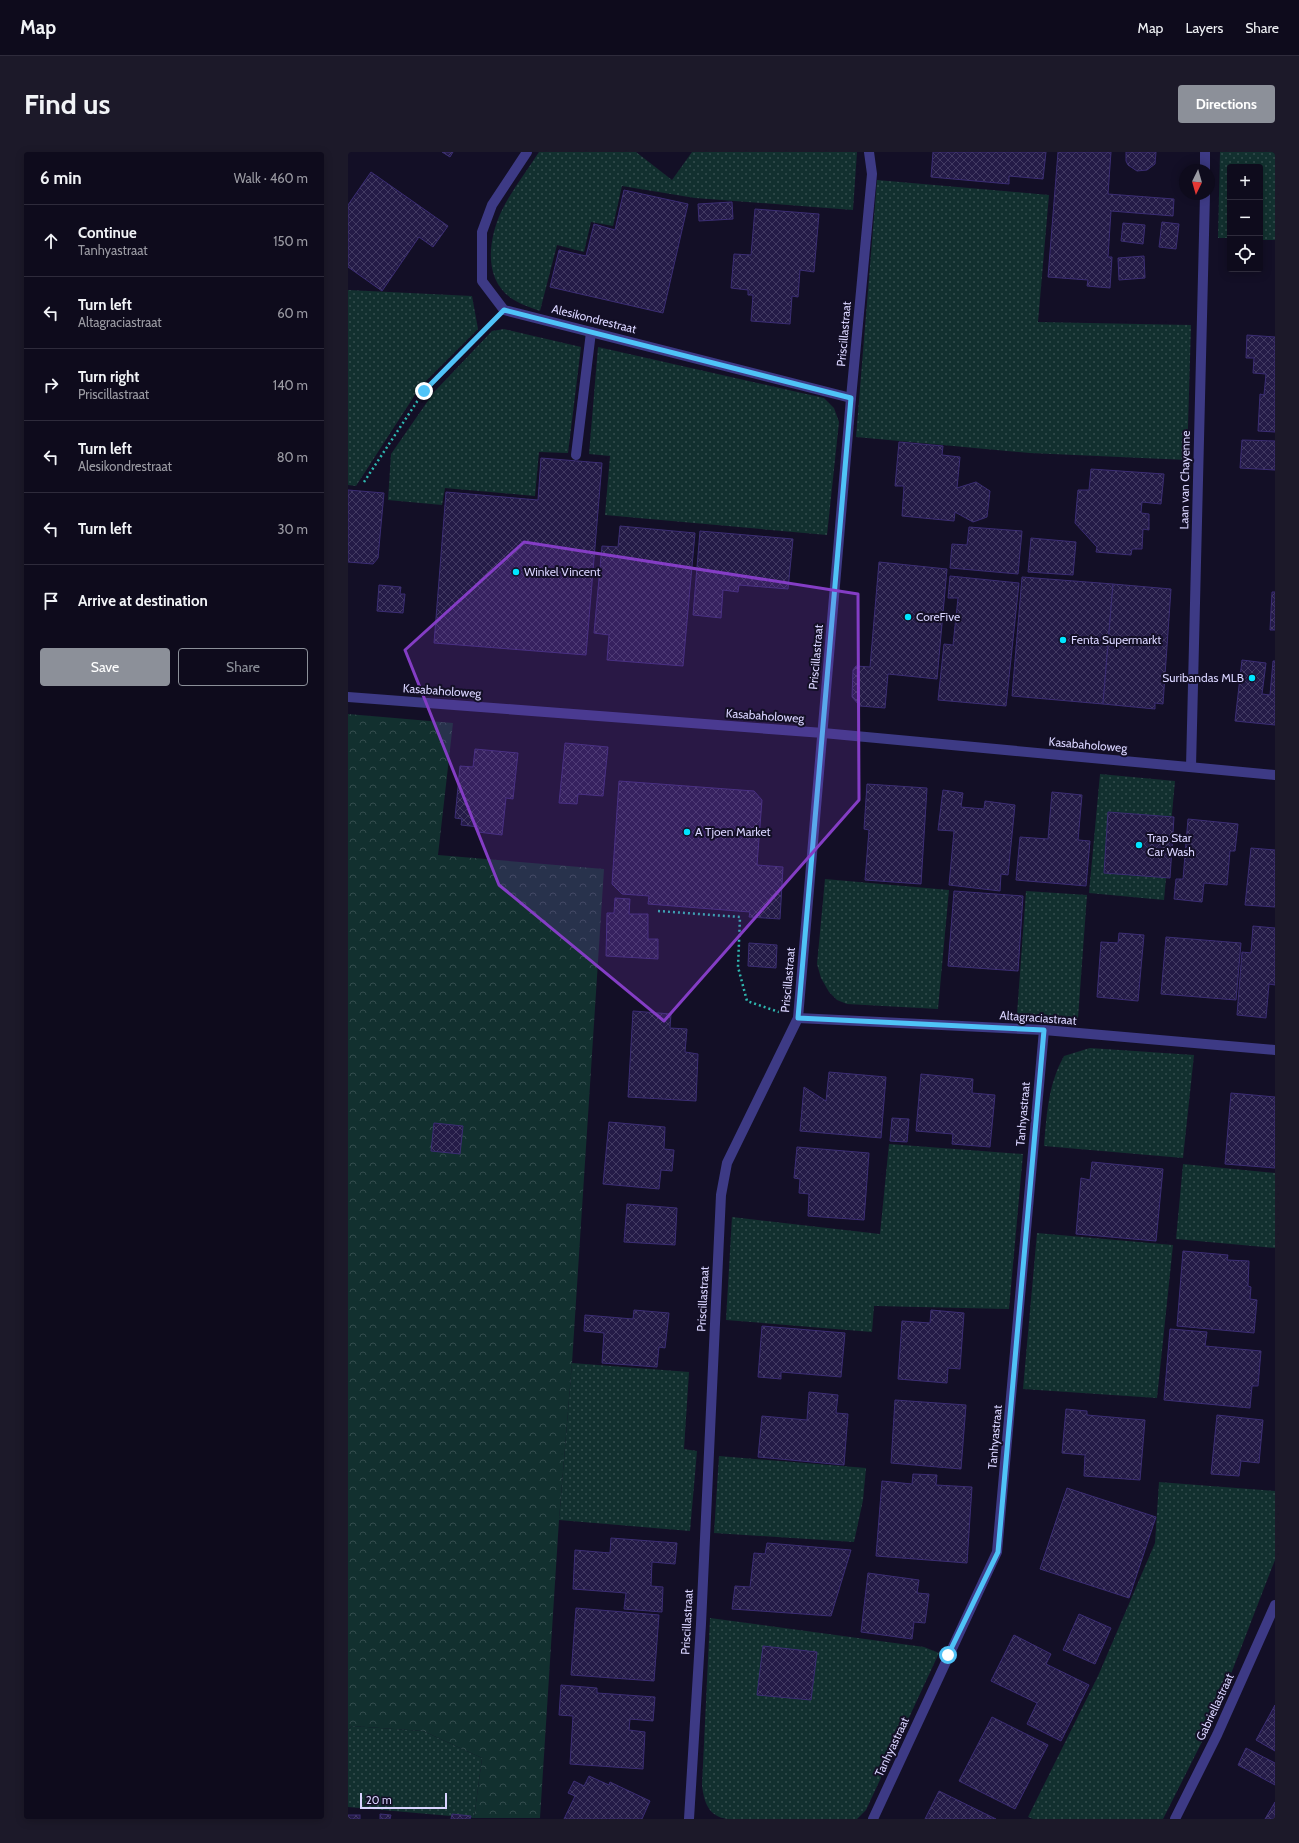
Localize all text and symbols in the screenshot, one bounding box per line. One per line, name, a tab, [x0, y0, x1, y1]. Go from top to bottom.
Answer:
text: Map	[20, 16, 56, 39]
text: Map	[1138, 19, 1163, 37]
text: Layers	[1185, 19, 1223, 37]
text: Share	[1245, 19, 1279, 37]
button: Directions	[1178, 85, 1275, 123]
text: Find us	[24, 87, 110, 121]
north arrow	[1179, 164, 1215, 200]
map controls	[1227, 164, 1263, 272]
button: +	[1227, 164, 1263, 200]
text: 6 min	[40, 168, 82, 188]
text: Walk · 460 m	[234, 170, 308, 186]
button: −	[1227, 200, 1263, 236]
text: Continue	[78, 224, 137, 242]
icon: ahead	[40, 230, 62, 252]
text: 150 m	[273, 233, 308, 249]
button: locate	[1227, 236, 1263, 272]
text: Tanhyastraat	[78, 242, 148, 258]
text: Turn left	[78, 296, 132, 314]
street label: Alesikondrestraat	[550, 301, 638, 336]
street label: Priscillastraat	[833, 301, 854, 367]
icon: left	[40, 302, 62, 324]
text: 60 m	[277, 305, 308, 321]
text: Altagraciastraat	[78, 314, 162, 330]
text: Turn right	[78, 368, 139, 386]
icon: right	[40, 374, 62, 396]
text: 140 m	[273, 377, 308, 393]
route end	[415, 382, 433, 400]
text: Priscillastraat	[78, 386, 149, 402]
street label: Laan van Chayenne	[1176, 430, 1193, 530]
text: Turn left	[78, 440, 132, 458]
icon: left	[40, 446, 62, 468]
text: 80 m	[277, 449, 308, 465]
text: Alesikondrestraat	[78, 458, 172, 474]
icon: left	[40, 518, 62, 540]
text: Turn left	[78, 520, 132, 538]
text: 30 m	[278, 521, 308, 537]
place label: Winkel Vincent	[524, 564, 601, 579]
marker: Winkel Vincent	[511, 567, 521, 577]
icon: arrive	[40, 590, 62, 612]
text: Arrive at destination	[78, 592, 208, 610]
place label: CoreFive	[916, 609, 960, 624]
marker: CoreFive	[903, 612, 913, 622]
street label: Priscillastraat	[805, 624, 826, 690]
place label: Fenta Supermarkt	[1071, 632, 1161, 647]
marker: Fenta Supermarkt	[1058, 635, 1068, 645]
button: Save	[40, 648, 170, 686]
button: Share	[178, 648, 308, 686]
place label: Suribandas MLB	[1162, 670, 1244, 685]
marker: Suribandas MLB	[1247, 673, 1257, 683]
street label: Kasabaholoweg	[402, 680, 483, 701]
street label: Kasabaholoweg	[725, 705, 806, 726]
street label: Kasabaholoweg	[1048, 734, 1129, 755]
place label: A Tjoen Market	[695, 824, 771, 839]
marker: A Tjoen Market	[682, 827, 692, 837]
place label: Trap Star Car Wash	[1147, 830, 1195, 859]
marker: Trap Star Car Wash	[1134, 840, 1144, 850]
street label: Priscillastraat	[777, 947, 798, 1013]
street label: Altagraciastraat	[999, 1007, 1077, 1028]
street label: Tanhyastraat	[1012, 1081, 1033, 1147]
street label: Priscillastraat	[693, 1266, 712, 1332]
street label: Tanhyastraat	[984, 1404, 1005, 1470]
street label: Priscillastraat	[677, 1589, 696, 1655]
route start	[939, 1646, 957, 1664]
street label: Gabriellastraat	[1192, 1671, 1237, 1743]
street label: Tanhyastraat	[871, 1714, 912, 1779]
scale bar	[360, 1791, 447, 1810]
text: 20 m	[366, 1793, 392, 1807]

